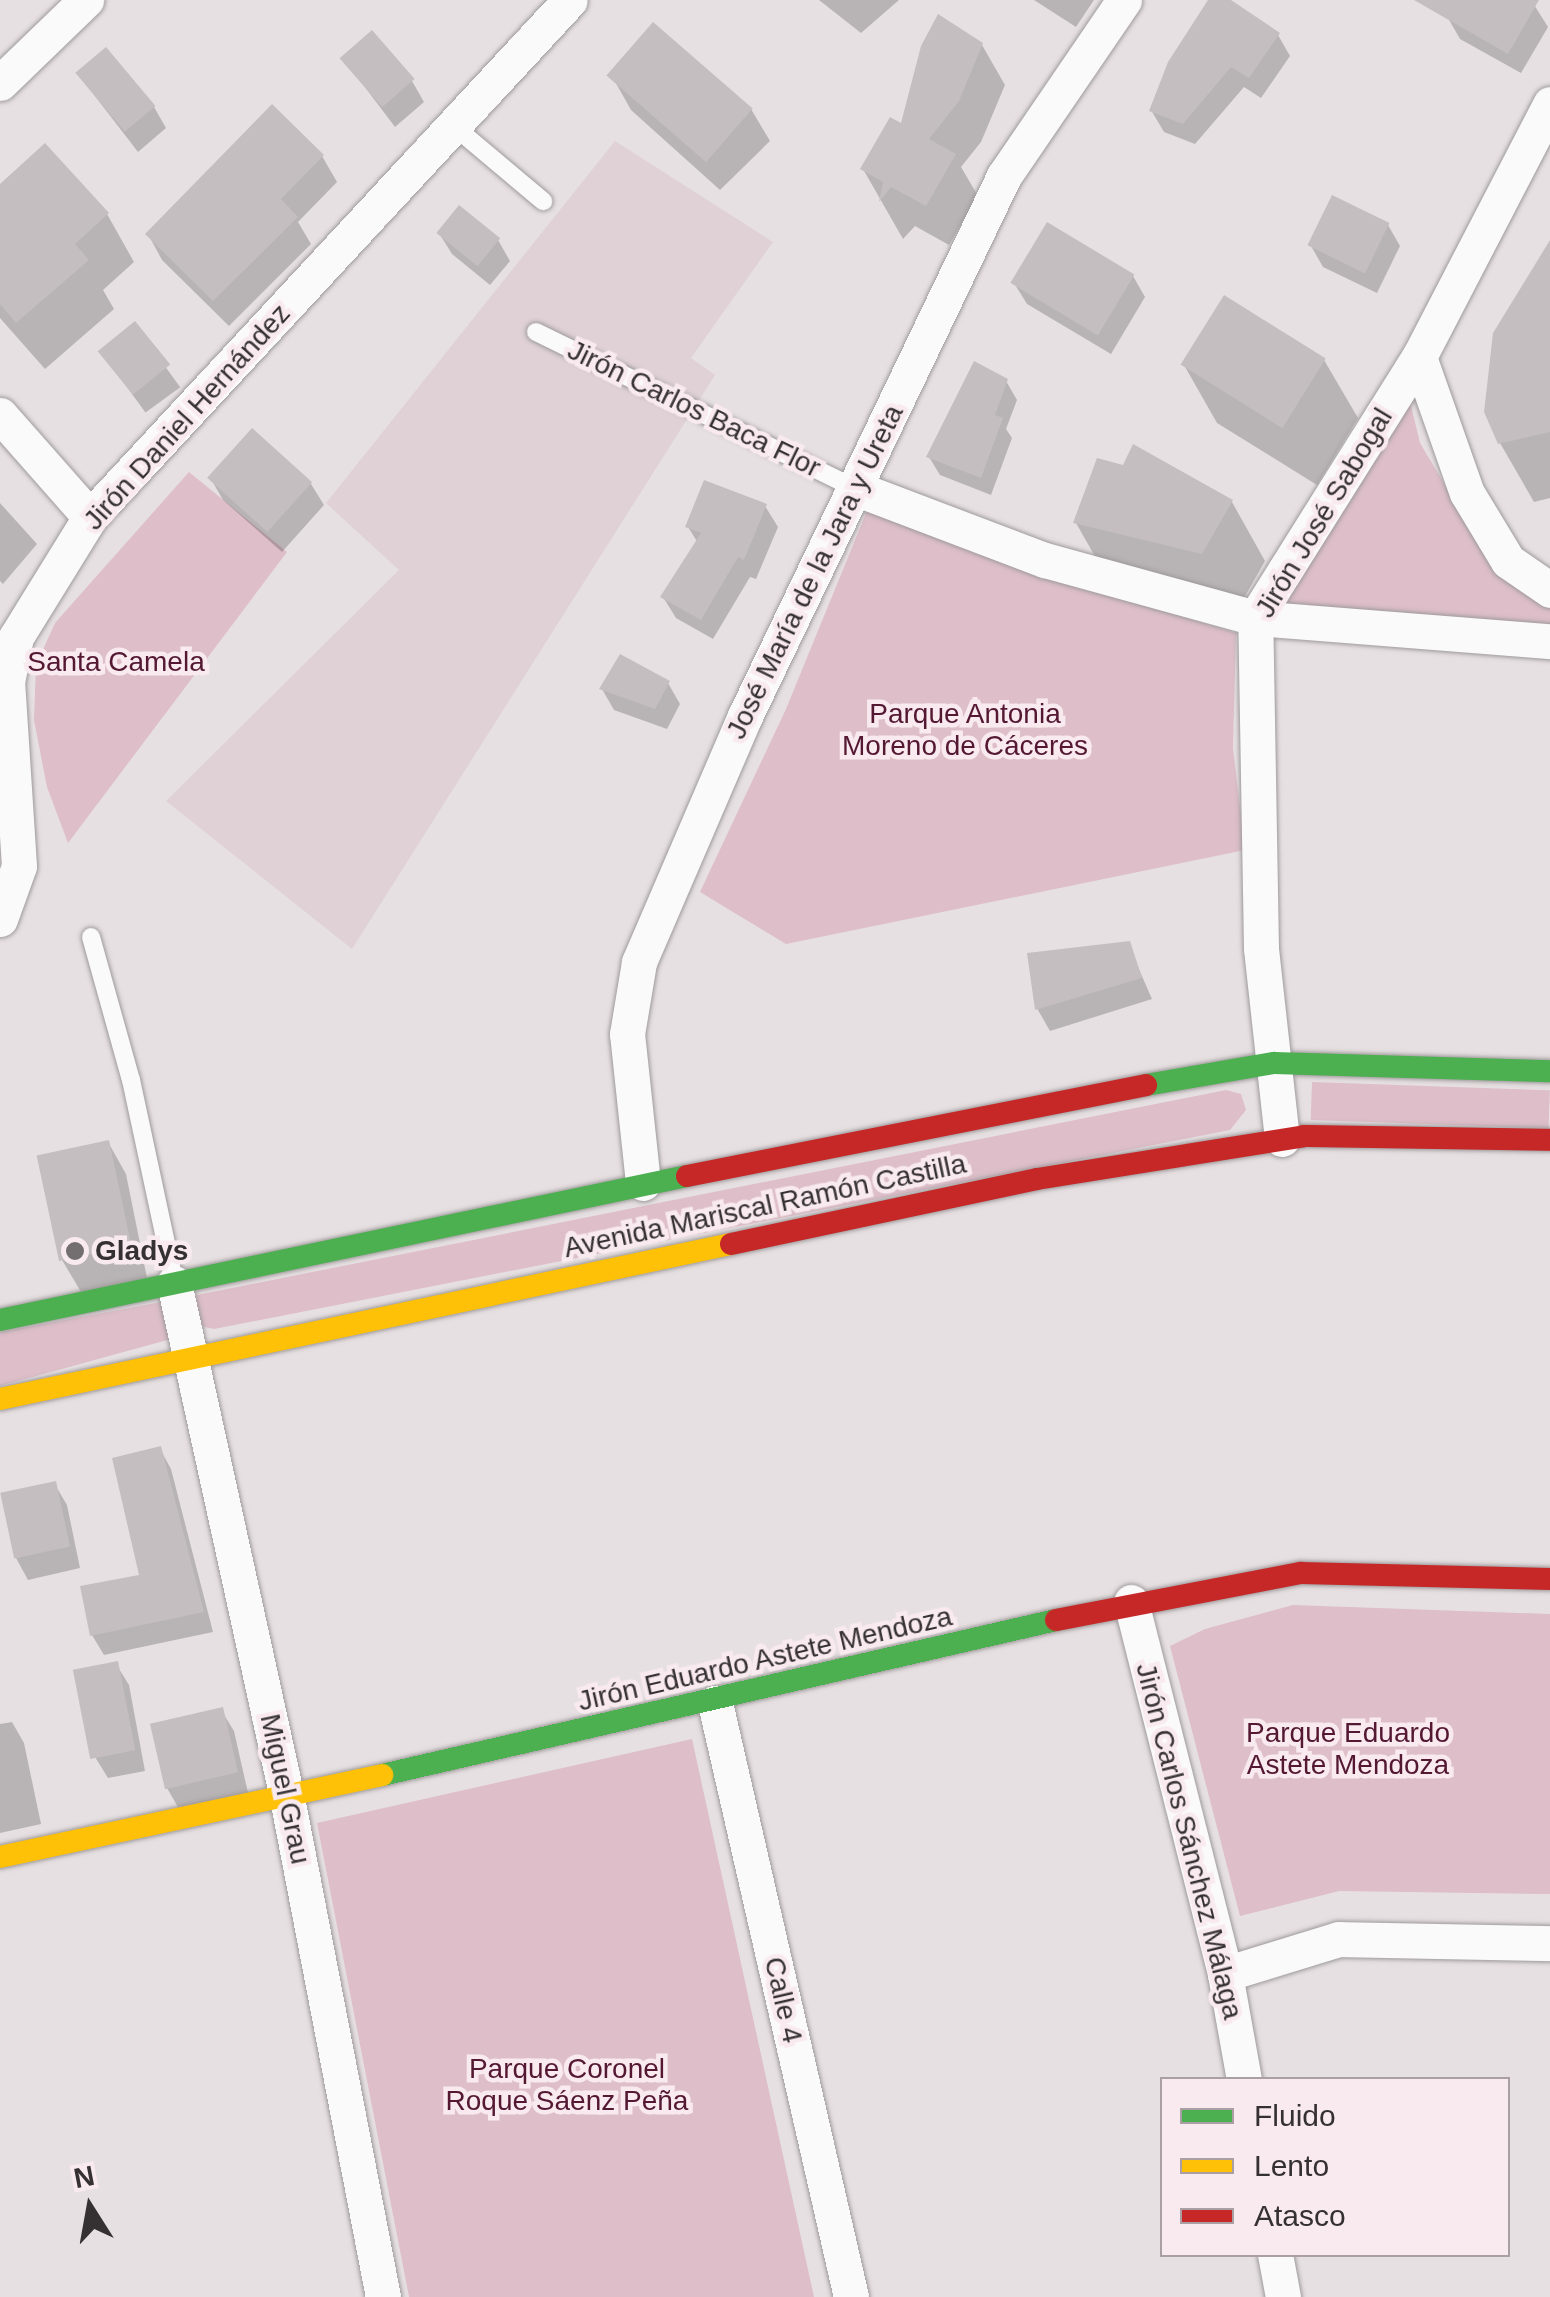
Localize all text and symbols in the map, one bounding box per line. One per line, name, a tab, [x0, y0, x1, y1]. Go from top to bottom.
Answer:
street label: Jirón Daniel Hernández	[77, 297, 297, 537]
street label: Jirón Carlos Baca Flor	[562, 333, 826, 485]
street label: José María de la Jara y Ureta	[719, 400, 911, 744]
street label: Jirón José Sabogal	[1248, 402, 1400, 624]
park label: Santa Camela	[27, 645, 205, 679]
park label: Parque Antonia Moreno de Cáceres	[842, 697, 1088, 763]
street label: Avenida Mariscal Ramón Castilla	[561, 1147, 969, 1265]
place label: Gladys	[95, 1234, 188, 1268]
marker: Gladys	[64, 1240, 86, 1262]
street label: Jirón Eduardo Astete Mendoza	[574, 1599, 956, 1719]
street label: Jirón Carlos Sánchez Málaga	[1128, 1659, 1250, 2023]
street label: Miguel Grau	[253, 1711, 317, 1867]
park label: Parque Eduardo Astete Mendoza	[1246, 1716, 1450, 1782]
street label: Calle 4	[757, 1954, 809, 2046]
park label: Parque Coronel Roque Sáenz Peña	[446, 2052, 688, 2118]
legend	[1160, 2077, 1510, 2257]
text: Fluido	[1254, 2099, 1336, 2132]
text: Lento	[1254, 2149, 1329, 2182]
north arrow	[40, 2157, 140, 2257]
text: N	[71, 2160, 97, 2194]
text: Atasco	[1254, 2199, 1346, 2232]

